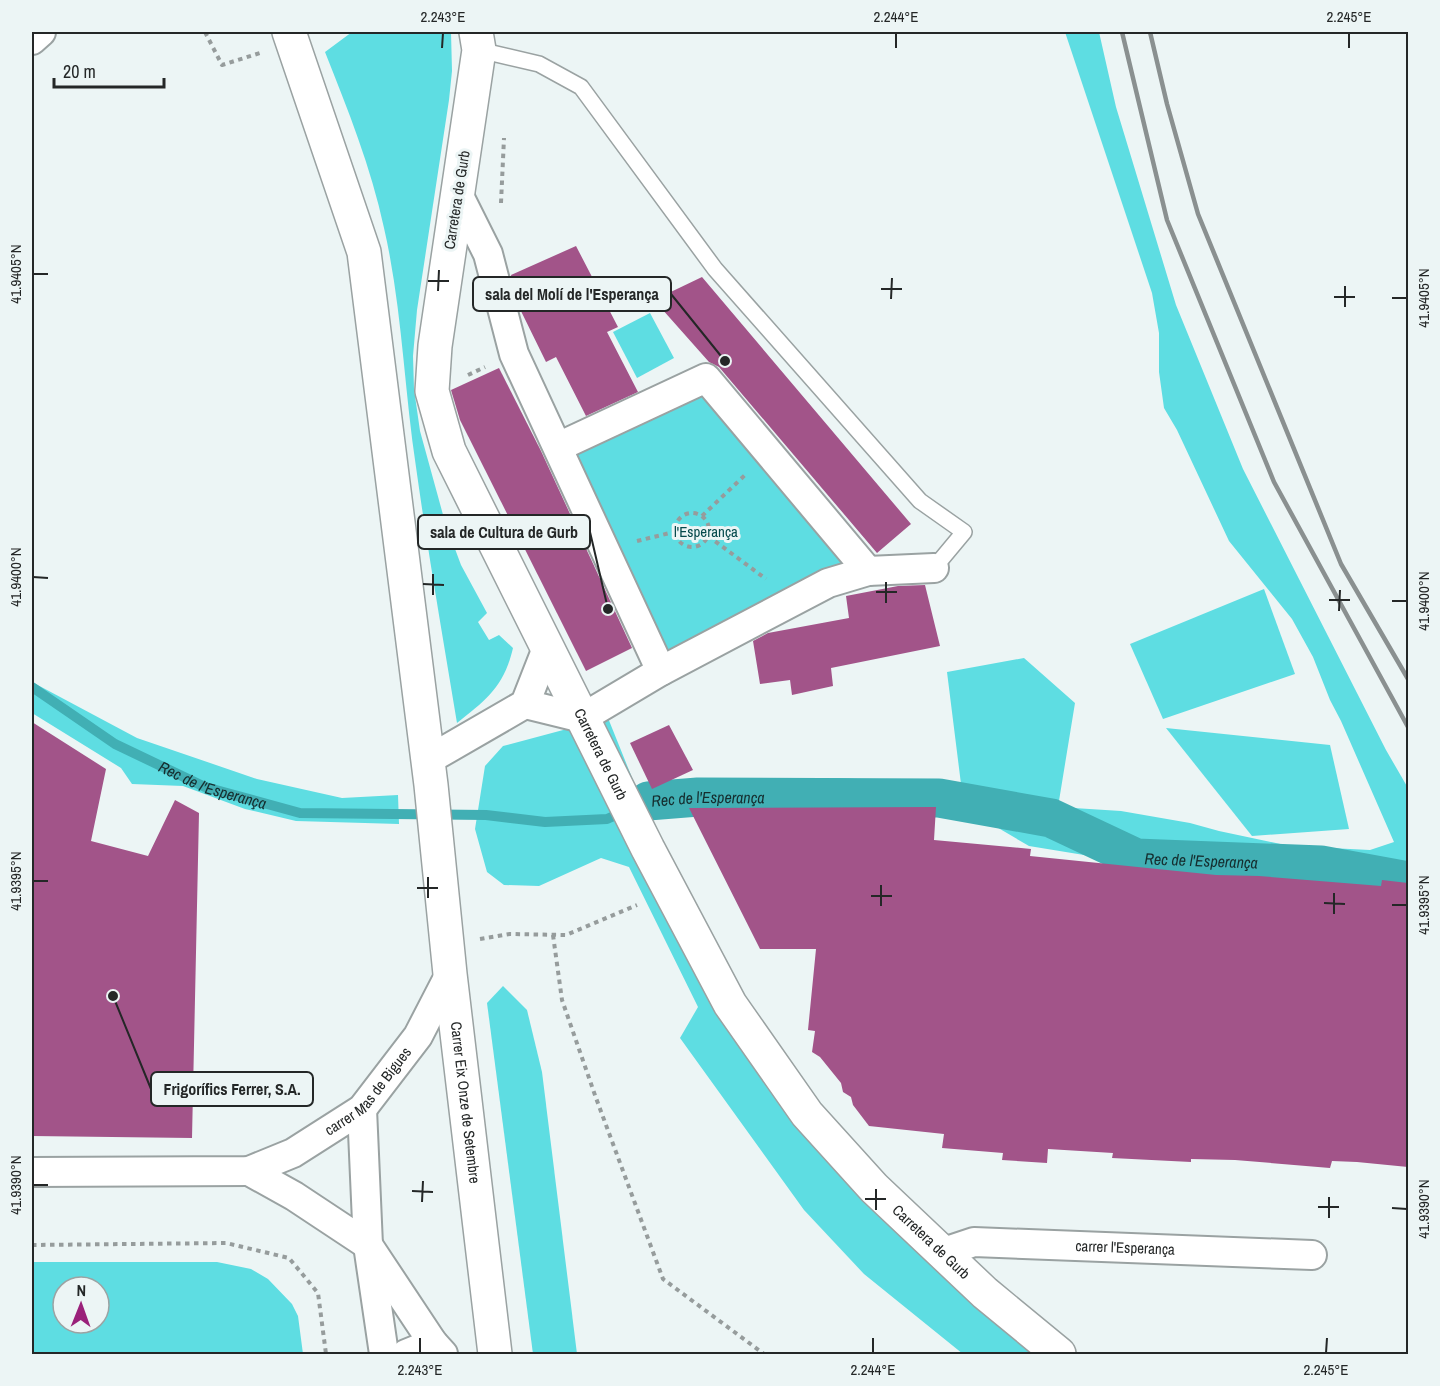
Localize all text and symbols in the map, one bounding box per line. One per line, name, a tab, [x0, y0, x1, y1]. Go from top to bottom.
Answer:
text: 2.243°E	[421, 6, 466, 27]
text: 2.244°E	[874, 6, 919, 27]
text: 2.245°E	[1327, 6, 1372, 27]
scale bar	[54, 51, 164, 89]
text: 20 m	[63, 59, 96, 84]
street label: Carretera de Gurb	[438, 149, 475, 251]
text: 41.9405°N	[5, 244, 26, 304]
text: 41.9405°N	[1413, 268, 1434, 328]
callout: sala del Molí de l'Esperança	[473, 277, 671, 311]
text: sala del Molí de l'Esperança	[485, 283, 660, 305]
callout: sala de Cultura de Gurb	[418, 515, 590, 549]
text: sala de Cultura de Gurb	[430, 521, 578, 543]
park label: l'Esperança	[674, 521, 738, 542]
text: 41.9400°N	[5, 547, 26, 607]
text: 41.9400°N	[1413, 571, 1434, 631]
street label: Carretera de Gurb	[569, 705, 633, 804]
water label: Rec de l'Esperança	[155, 755, 269, 814]
water label: Rec de l'Esperança	[650, 786, 765, 812]
water label: Rec de l'Esperança	[1144, 847, 1258, 874]
text: 41.9395°N	[5, 851, 26, 911]
text: 41.9395°N	[1413, 875, 1434, 935]
street label: Carrer Eix Onze de Setembre	[446, 1020, 486, 1185]
street label: carrer Mas de Bigues	[320, 1042, 416, 1140]
callout: Frigorífics Ferrer, S.A.	[151, 1072, 313, 1106]
text: Frigorífics Ferrer, S.A.	[163, 1078, 301, 1100]
text: 41.9390°N	[5, 1155, 26, 1215]
text: 41.9390°N	[1413, 1179, 1434, 1239]
street label: Carretera de Gurb	[888, 1200, 975, 1284]
street label: carrer l'Esperança	[1075, 1235, 1175, 1260]
north arrow	[51, 1275, 111, 1335]
text: N	[76, 1279, 86, 1301]
text: 2.243°E	[398, 1359, 443, 1380]
text: 2.244°E	[851, 1359, 896, 1380]
text: 2.245°E	[1304, 1359, 1349, 1380]

